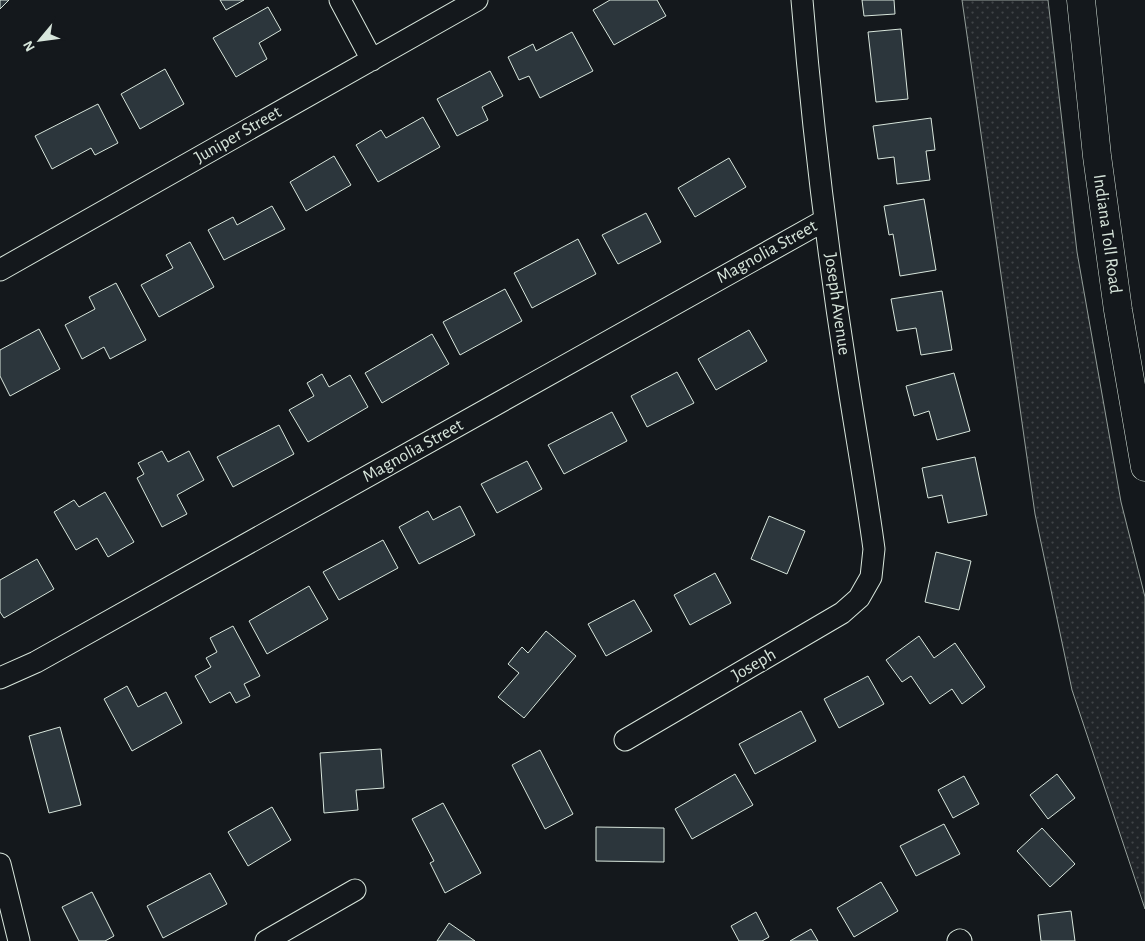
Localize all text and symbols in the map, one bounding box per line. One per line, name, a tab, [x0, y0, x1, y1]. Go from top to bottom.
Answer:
north arrow	[15, 15, 65, 65]
text: N	[21, 38, 38, 53]
street label: Juniper Street	[192, 103, 285, 167]
street label: Indiana Toll Road	[1090, 173, 1124, 295]
street label: Magnolia Street	[714, 217, 820, 287]
street label: Joseph Avenue	[821, 252, 853, 356]
street label: Magnolia Street	[360, 416, 466, 486]
street label: Joseph	[729, 645, 779, 685]

